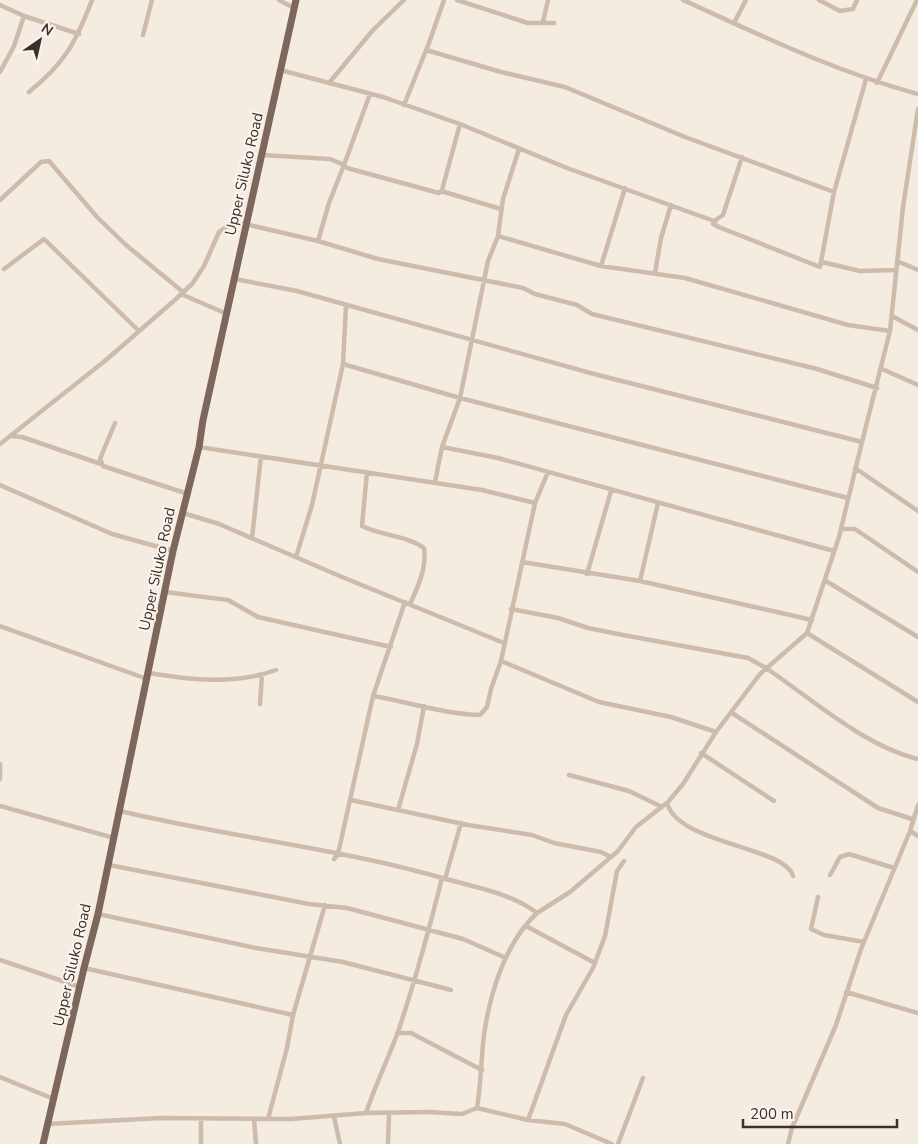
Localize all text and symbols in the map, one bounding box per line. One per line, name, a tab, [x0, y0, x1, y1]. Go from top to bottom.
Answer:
north arrow	[15, 15, 65, 65]
text: N	[37, 19, 57, 40]
street label: Upper Siluko Road	[220, 111, 268, 237]
street label: Upper Siluko Road	[134, 505, 180, 633]
street label: Upper Siluko Road	[48, 902, 96, 1028]
scale bar	[743, 1096, 897, 1128]
text: 200 m	[750, 1104, 794, 1124]

